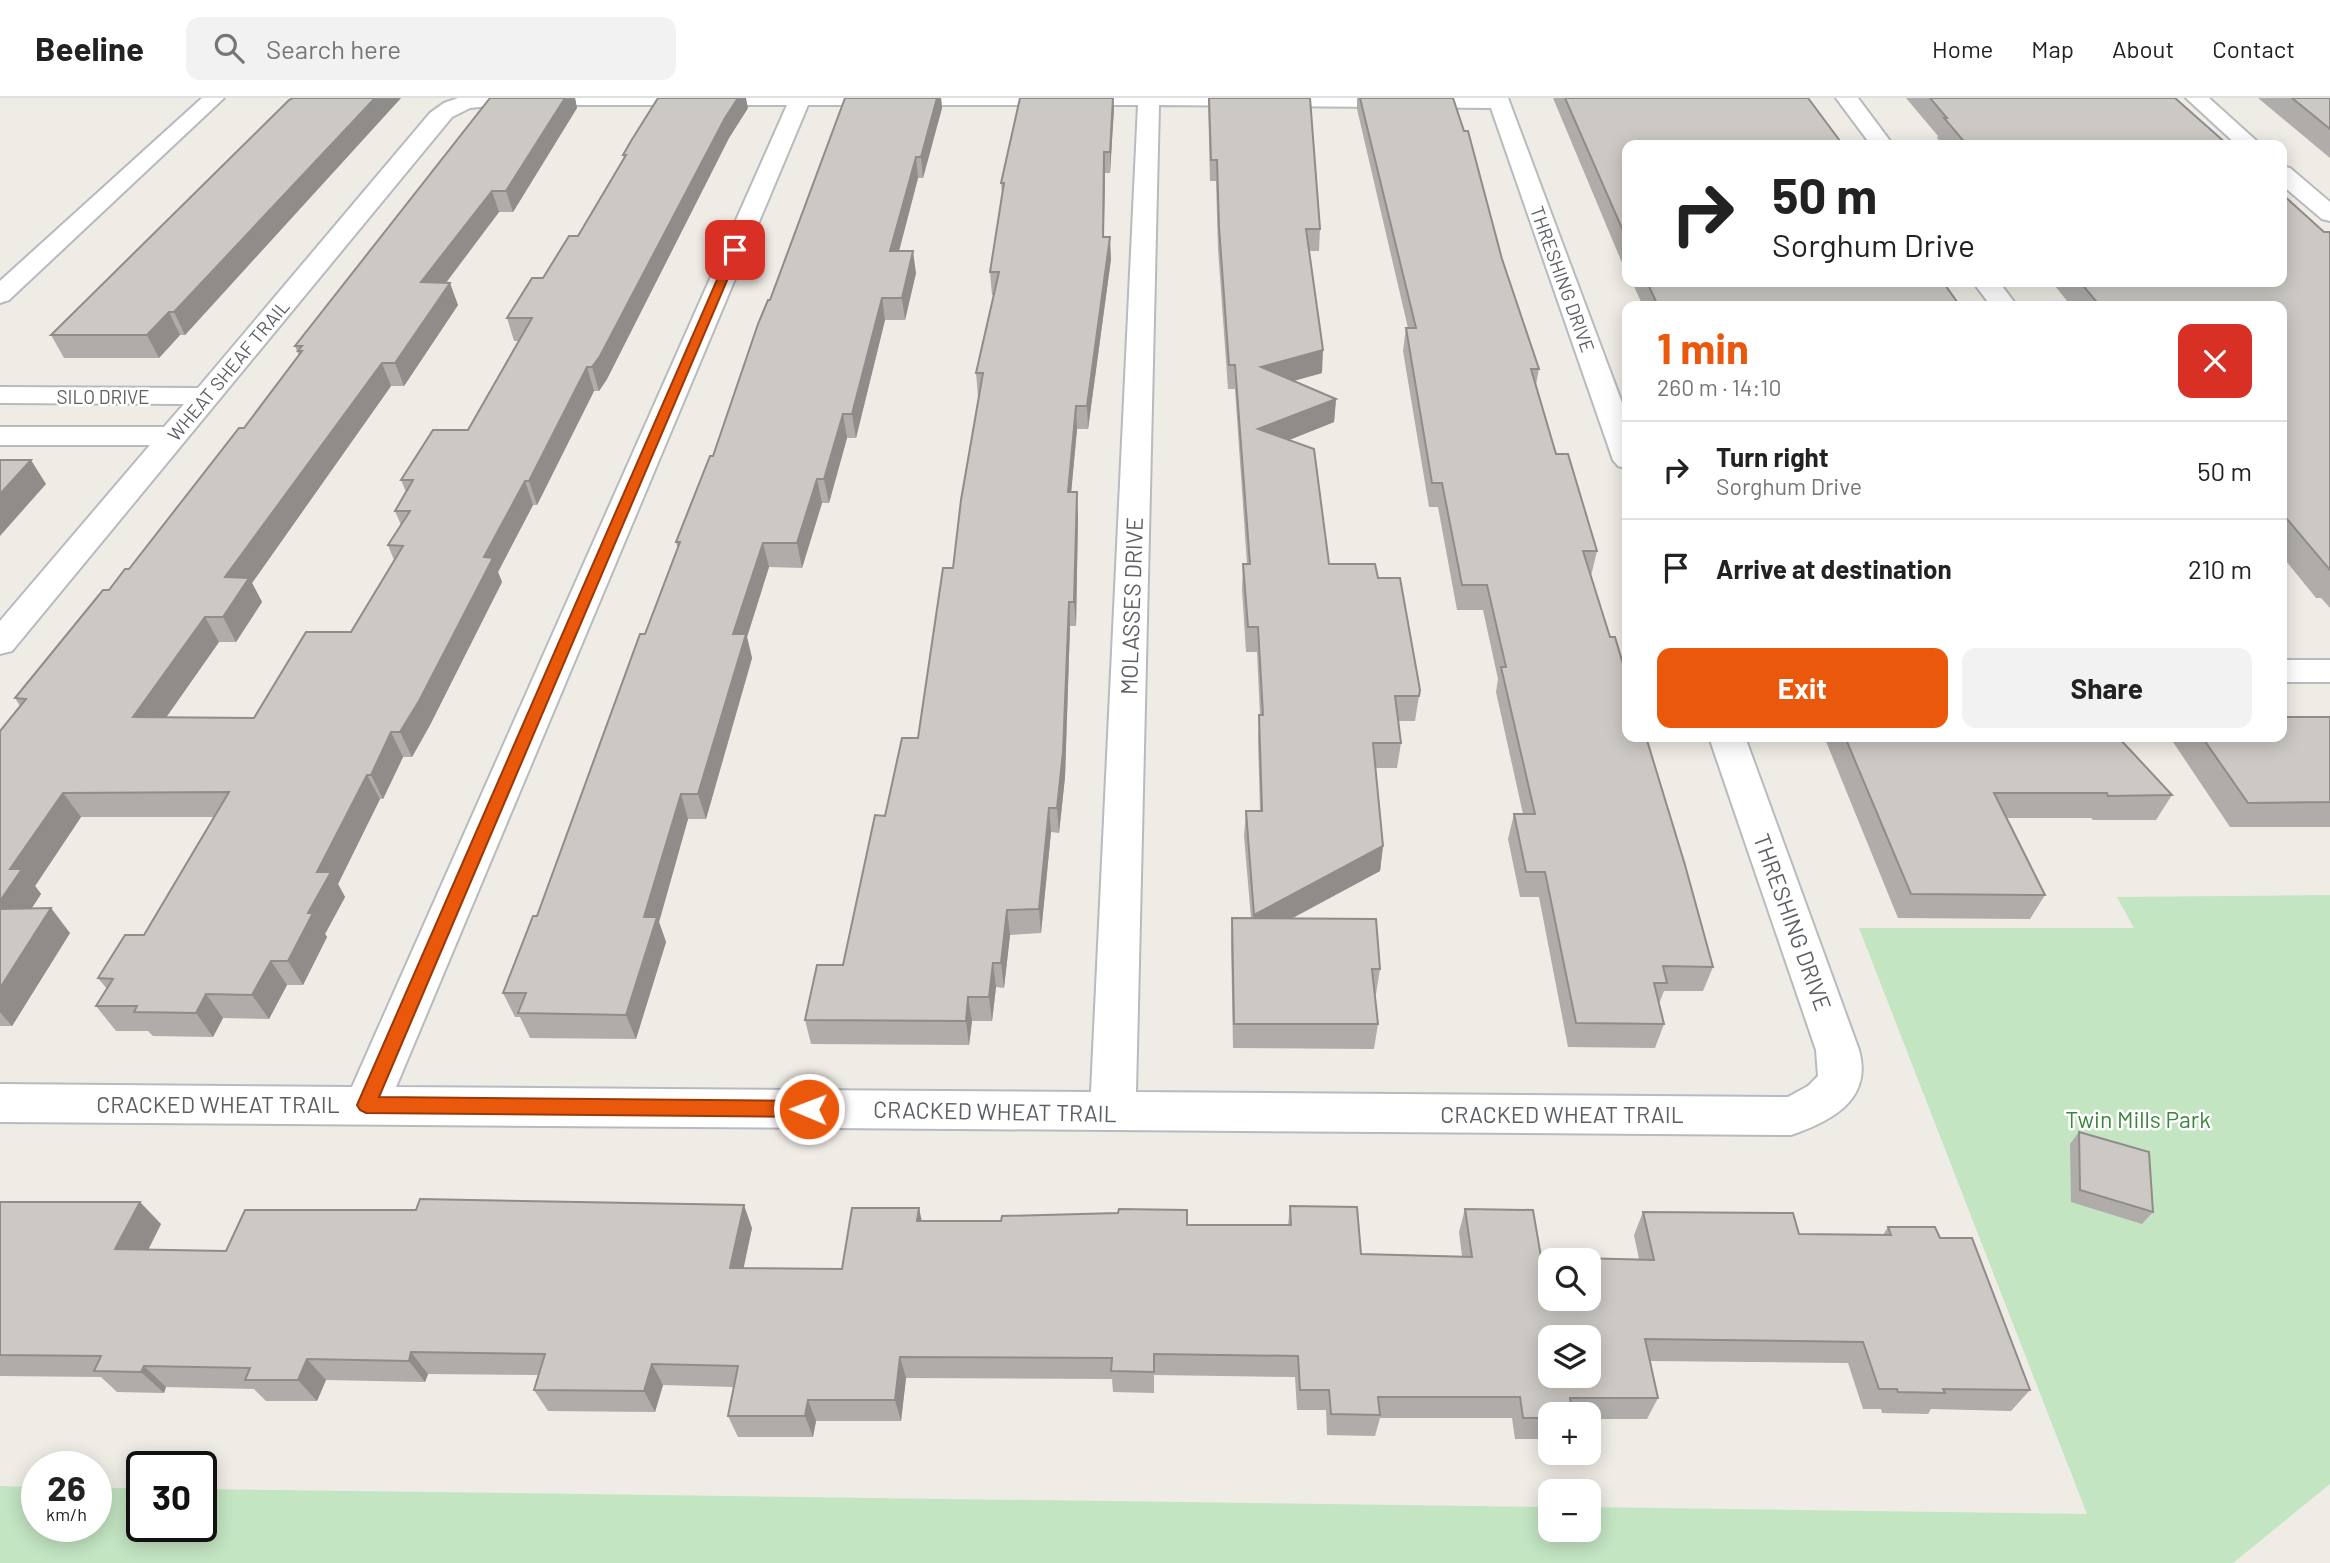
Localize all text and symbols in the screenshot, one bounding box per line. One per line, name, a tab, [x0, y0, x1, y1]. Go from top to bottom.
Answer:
search box	[186, 17, 676, 80]
text: Beeline	[35, 28, 144, 68]
icon: search	[210, 29, 248, 67]
text: Search here	[266, 33, 401, 64]
text: Home	[1932, 34, 1993, 63]
text: Map	[2031, 34, 2074, 63]
text: About	[2112, 34, 2174, 63]
text: Contact	[2212, 34, 2295, 63]
text: 50 m	[1772, 165, 1877, 224]
icon: right	[1657, 168, 1748, 259]
street label: THRESHING DRIVE	[1526, 203, 1600, 355]
pin	[705, 220, 765, 280]
text: Sorghum Drive	[1772, 225, 1975, 263]
icon: arrive	[716, 231, 754, 269]
street label: WHEAT SHEAF TRAIL	[162, 295, 294, 445]
text: 1 min	[1657, 322, 1749, 372]
button: close	[2178, 324, 2252, 398]
text: 260 m · 14:10	[1657, 373, 1781, 401]
street label: SILO DRIVE	[56, 385, 150, 408]
text: Turn right	[1716, 441, 1829, 472]
icon: right	[1657, 451, 1695, 489]
text: 50 m	[2197, 455, 2252, 486]
text: Sorghum Drive	[1716, 472, 1862, 500]
street label: MOLASSES DRIVE	[1114, 517, 1148, 695]
icon: arrive	[1657, 549, 1695, 587]
text: Arrive at destination	[1716, 553, 1952, 584]
text: 210 m	[2188, 553, 2252, 584]
button: Exit	[1657, 648, 1948, 728]
button: Share	[1962, 648, 2252, 728]
street label: THRESHING DRIVE	[1748, 830, 1838, 1014]
position arrow	[772, 1072, 846, 1146]
street label: CRACKED WHEAT TRAIL	[96, 1090, 340, 1118]
street label: CRACKED WHEAT TRAIL	[873, 1095, 1117, 1127]
street label: CRACKED WHEAT TRAIL	[1440, 1100, 1684, 1128]
park label: Twin Mills Park	[2065, 1105, 2211, 1133]
map controls	[1538, 1248, 1601, 1542]
button: search	[1538, 1248, 1601, 1311]
button: layers	[1538, 1325, 1601, 1388]
button: +	[1538, 1402, 1601, 1465]
speed limit sign: 30	[126, 1451, 217, 1542]
text: 26	[47, 1466, 86, 1508]
button: −	[1538, 1479, 1601, 1542]
text: km/h	[46, 1503, 87, 1525]

